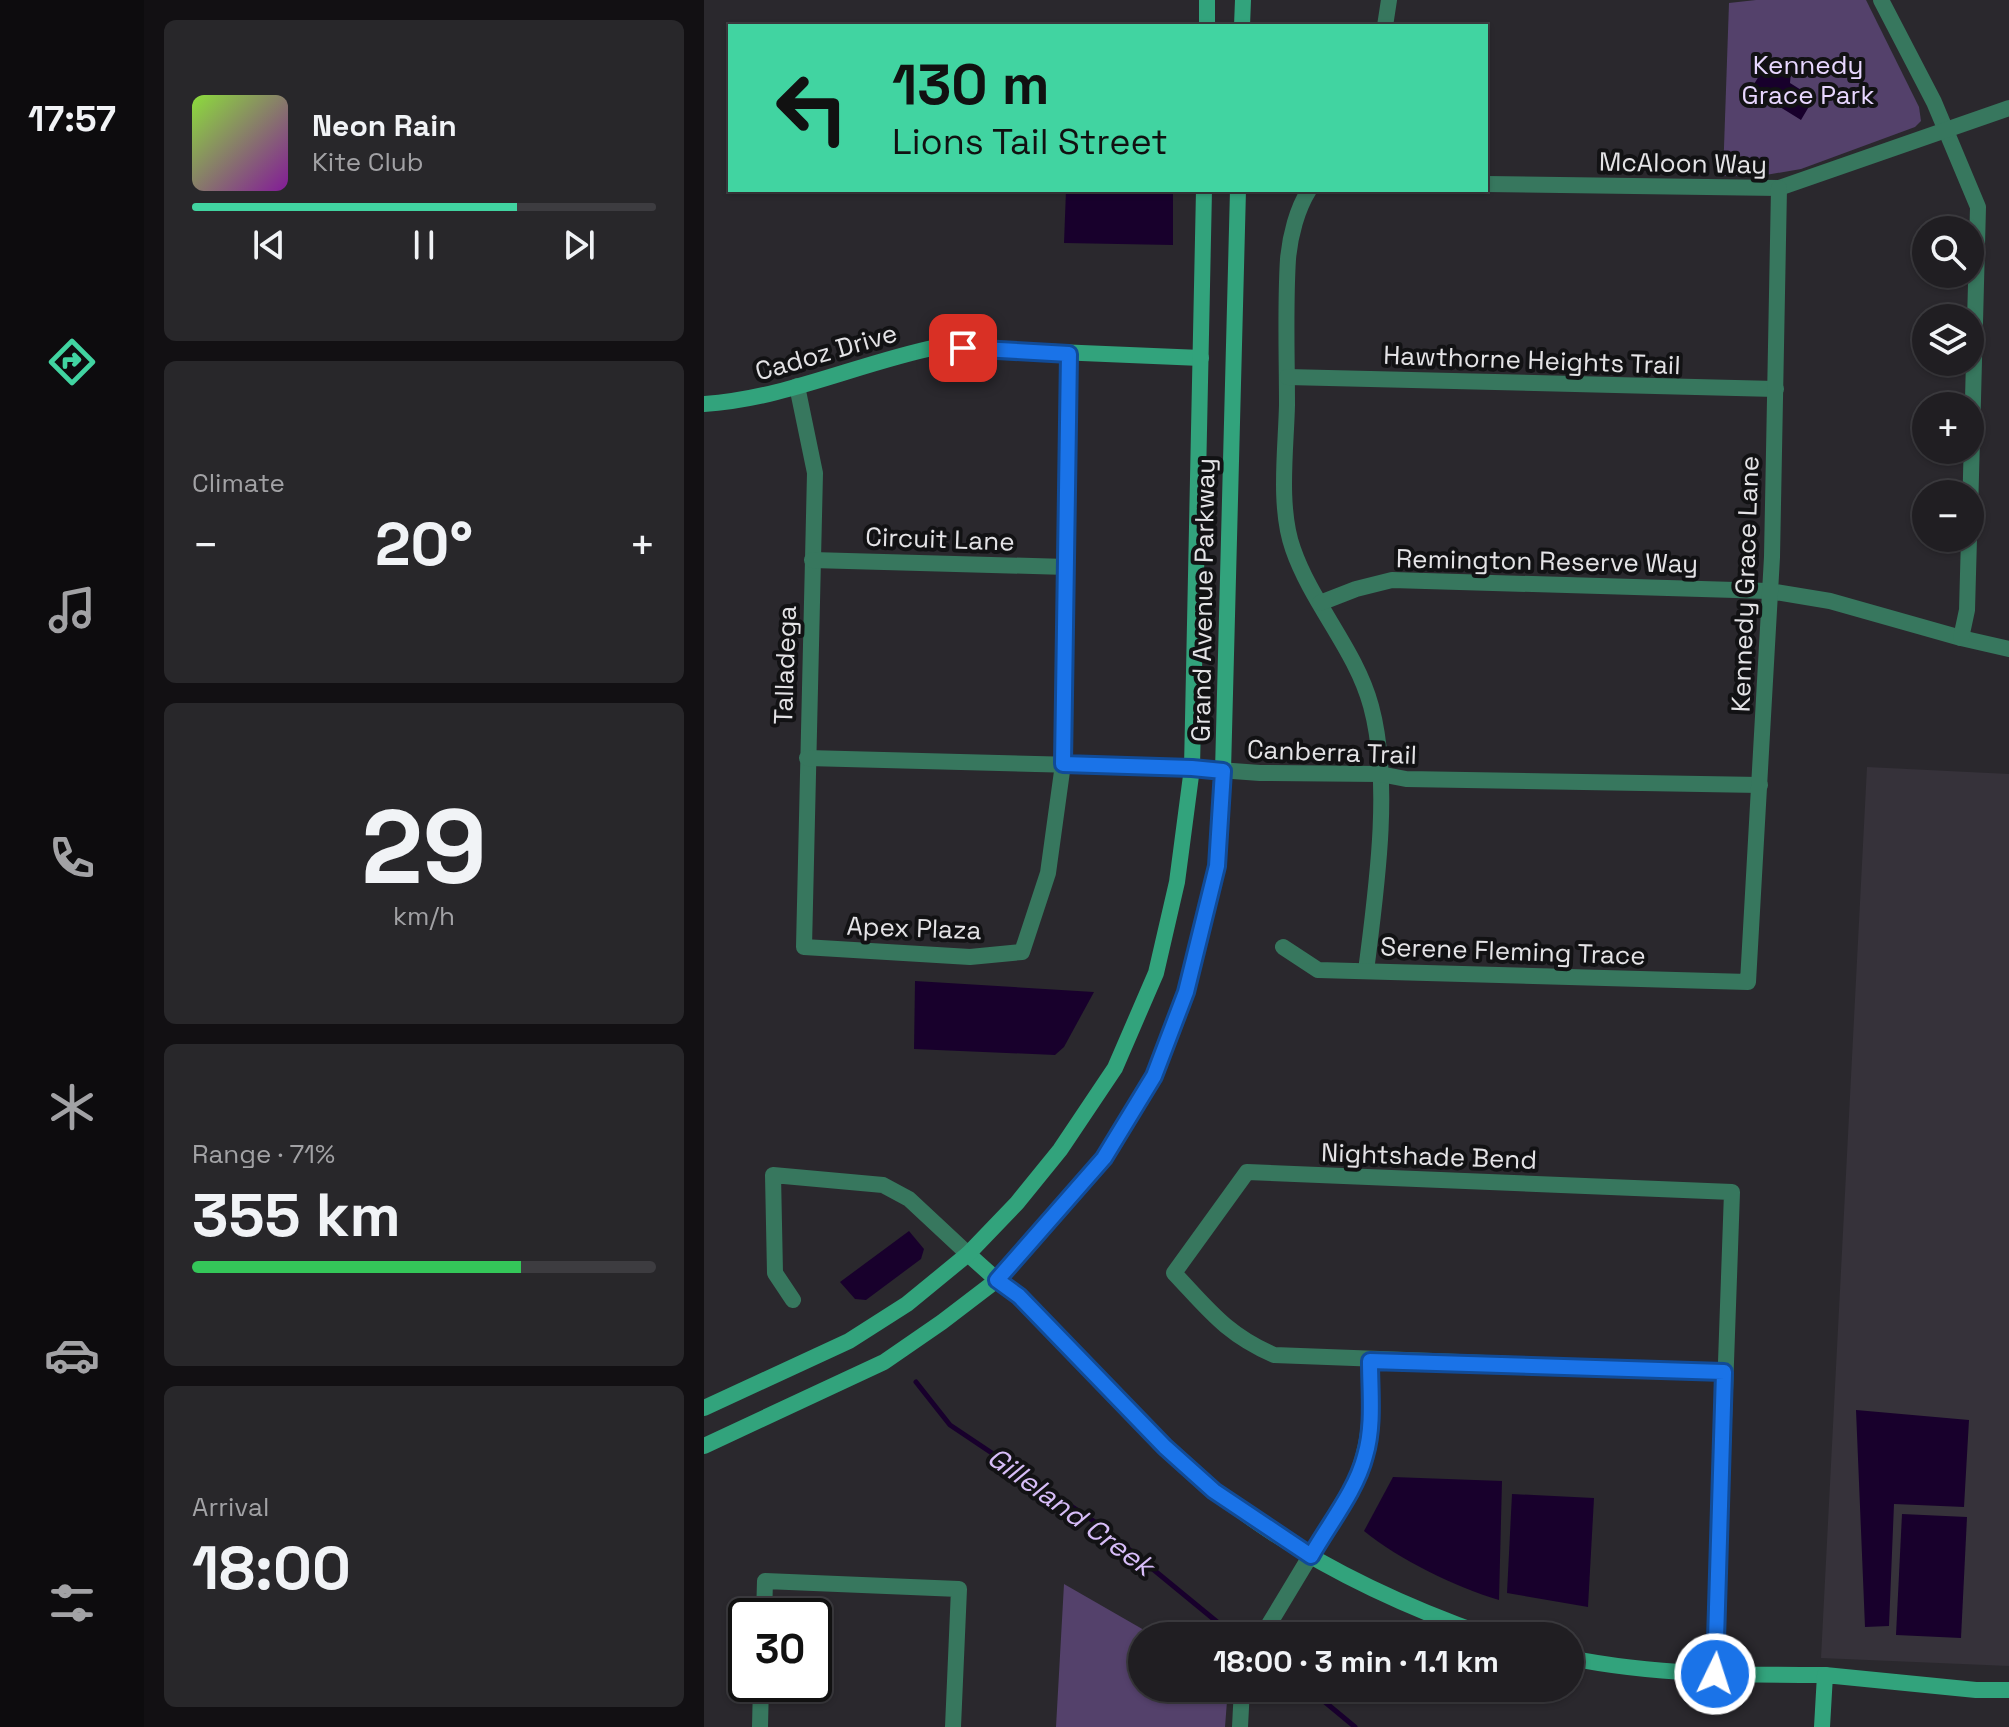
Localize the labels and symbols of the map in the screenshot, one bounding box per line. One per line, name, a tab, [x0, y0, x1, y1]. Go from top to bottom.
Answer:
park label: Kennedy Grace Park	[1742, 48, 1874, 112]
street label: McAloon Way	[1599, 145, 1767, 181]
pin	[929, 314, 997, 382]
street label: Cadoz Drive	[751, 316, 901, 388]
street label: Hawthorne Heights Trail	[1383, 338, 1681, 382]
street label: Kennedy Grace Lane	[1724, 455, 1766, 713]
street label: Grand Avenue Parkway	[1184, 458, 1222, 742]
street label: Circuit Lane	[865, 519, 1015, 559]
street label: Remington Reserve Way	[1396, 541, 1698, 581]
street label: Talladega	[766, 605, 804, 725]
street label: Canberra Trail	[1246, 732, 1418, 772]
street label: Apex Plaza	[846, 909, 982, 947]
street label: Serene Fleming Trace	[1380, 929, 1646, 973]
street label: Nightshade Bend	[1320, 1135, 1538, 1177]
water label: Gilleland Creek	[981, 1438, 1164, 1585]
speed limit sign: 30	[728, 1598, 832, 1702]
position arrow	[1673, 1632, 1757, 1716]

